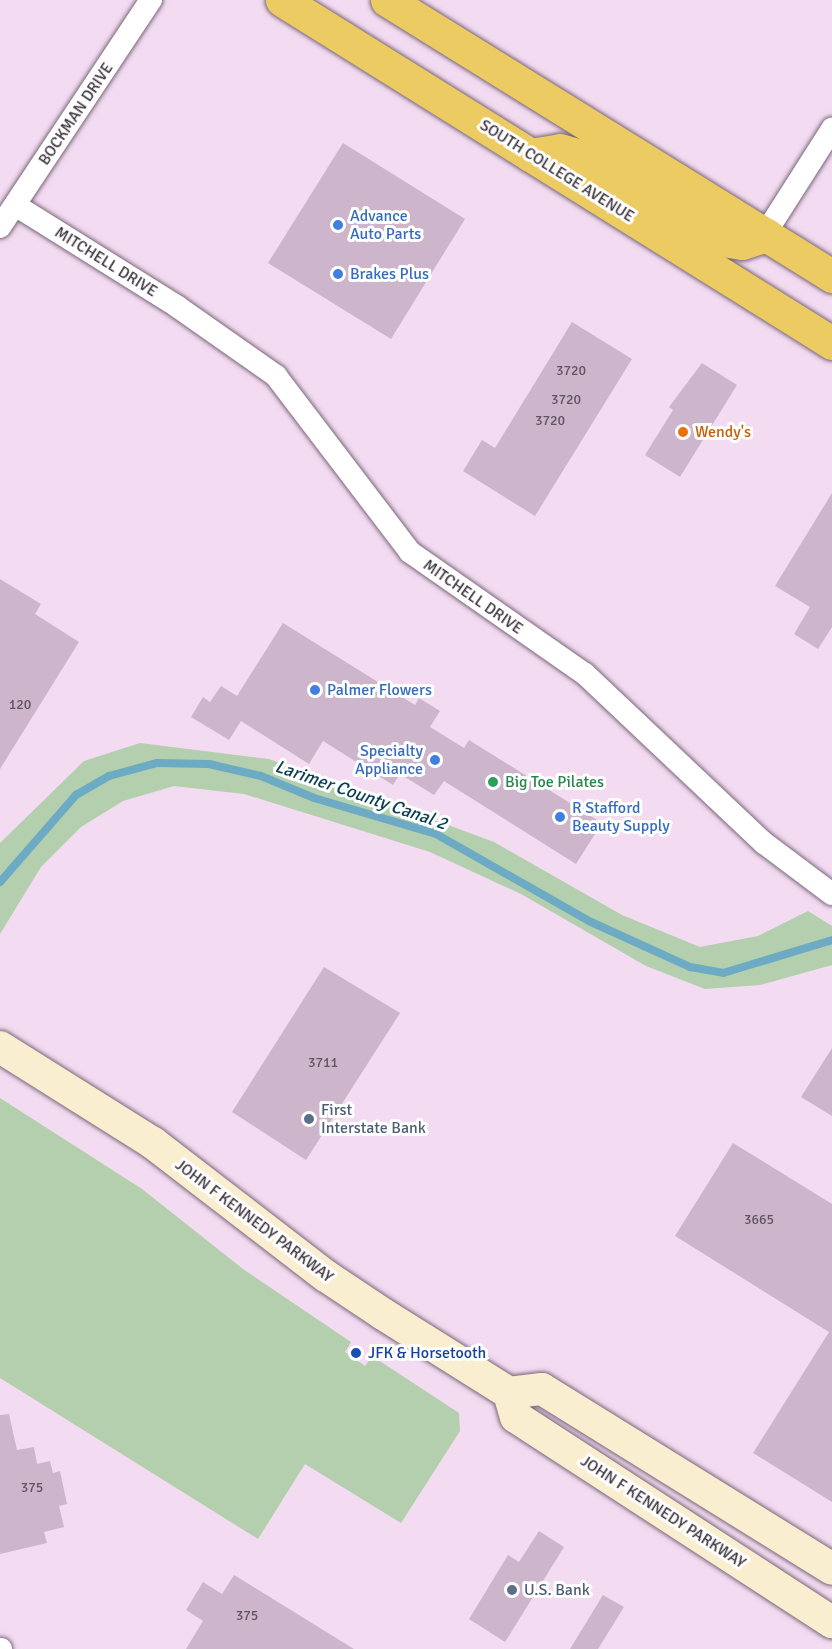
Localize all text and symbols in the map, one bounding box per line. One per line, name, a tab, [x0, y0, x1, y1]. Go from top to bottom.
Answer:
street label: BOCKMAN DRIVE	[35, 59, 117, 169]
street label: SOUTH COLLEGE AVENUE	[476, 116, 638, 226]
place label: Advance Auto Parts	[350, 206, 421, 244]
marker: Advance Auto Parts	[331, 218, 345, 232]
street label: MITCHELL DRIVE	[51, 223, 161, 301]
place label: Brakes Plus	[350, 264, 429, 284]
marker: Brakes Plus	[331, 267, 345, 281]
house number: 3720	[556, 363, 586, 379]
house number: 3720	[551, 392, 581, 408]
house number: 3720	[535, 413, 565, 429]
place label: Wendy's	[695, 422, 751, 442]
marker: Wendy's	[676, 425, 690, 439]
street label: MITCHELL DRIVE	[419, 555, 527, 639]
place label: Palmer Flowers	[327, 680, 432, 700]
marker: Palmer Flowers	[308, 683, 322, 697]
house number: 120	[9, 697, 31, 713]
place label: Specialty Appliance	[355, 741, 423, 779]
marker: Specialty Appliance	[428, 753, 442, 767]
water label: Larimer County Canal 2	[272, 755, 450, 835]
place label: Big Toe Pilates	[505, 772, 604, 792]
marker: Big Toe Pilates	[486, 775, 500, 789]
place label: R Stafford Beauty Supply	[572, 798, 670, 836]
marker: R Stafford Beauty Supply	[553, 810, 567, 824]
house number: 3711	[308, 1055, 338, 1071]
place label: First Interstate Bank	[321, 1100, 426, 1138]
marker: First Interstate Bank	[302, 1112, 316, 1126]
street label: JOHN F KENNEDY PARKWAY	[171, 1155, 337, 1287]
house number: 3665	[744, 1212, 774, 1228]
place label: JFK & Horsetooth	[368, 1343, 486, 1363]
marker: JFK & Horsetooth	[349, 1346, 363, 1360]
street label: JOHN F KENNEDY PARKWAY	[577, 1451, 749, 1573]
house number: 375	[21, 1480, 43, 1496]
place label: U.S. Bank	[524, 1580, 590, 1600]
marker: U.S. Bank	[505, 1583, 519, 1597]
house number: 375	[236, 1608, 258, 1624]

